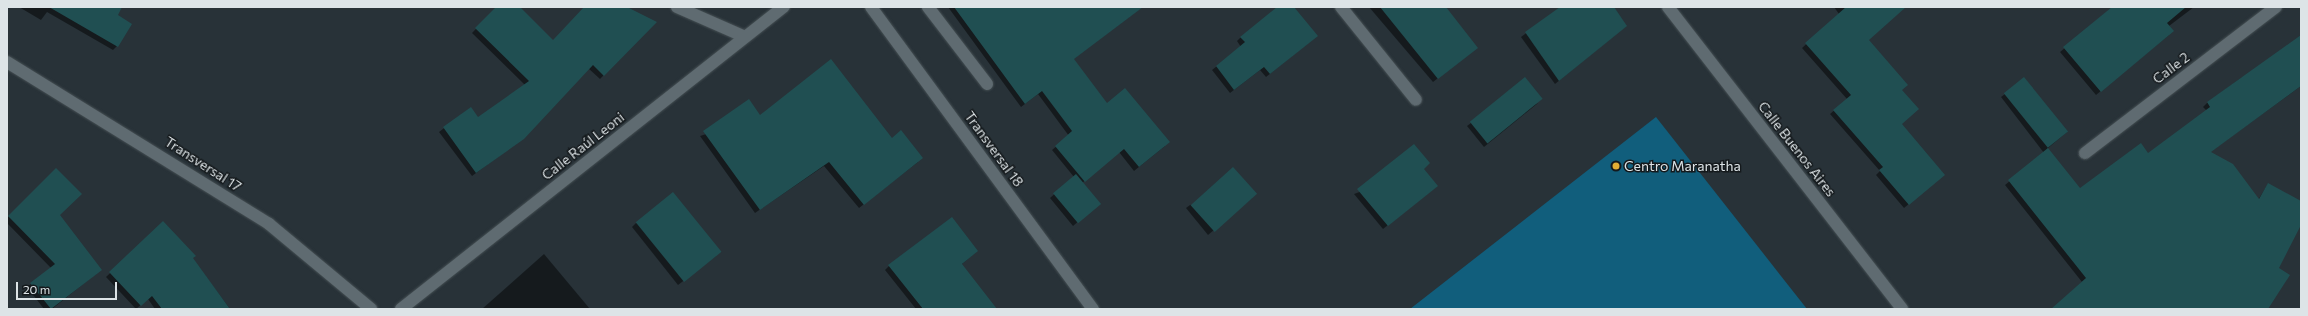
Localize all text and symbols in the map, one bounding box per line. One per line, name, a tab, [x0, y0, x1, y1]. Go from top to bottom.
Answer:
street label: Calle 2	[2149, 49, 2193, 87]
street label: Calle Buenos Aires	[1755, 98, 1839, 200]
street label: Transversal 18	[961, 108, 1027, 190]
street label: Calle Raúl Leoni	[538, 109, 628, 183]
street label: Transversal 17	[162, 133, 244, 195]
place label: Centro Maranatha	[1624, 158, 1741, 174]
marker: Centro Maranatha	[1611, 161, 1621, 171]
scale bar	[18, 274, 119, 300]
text: 20 m	[23, 282, 50, 296]

